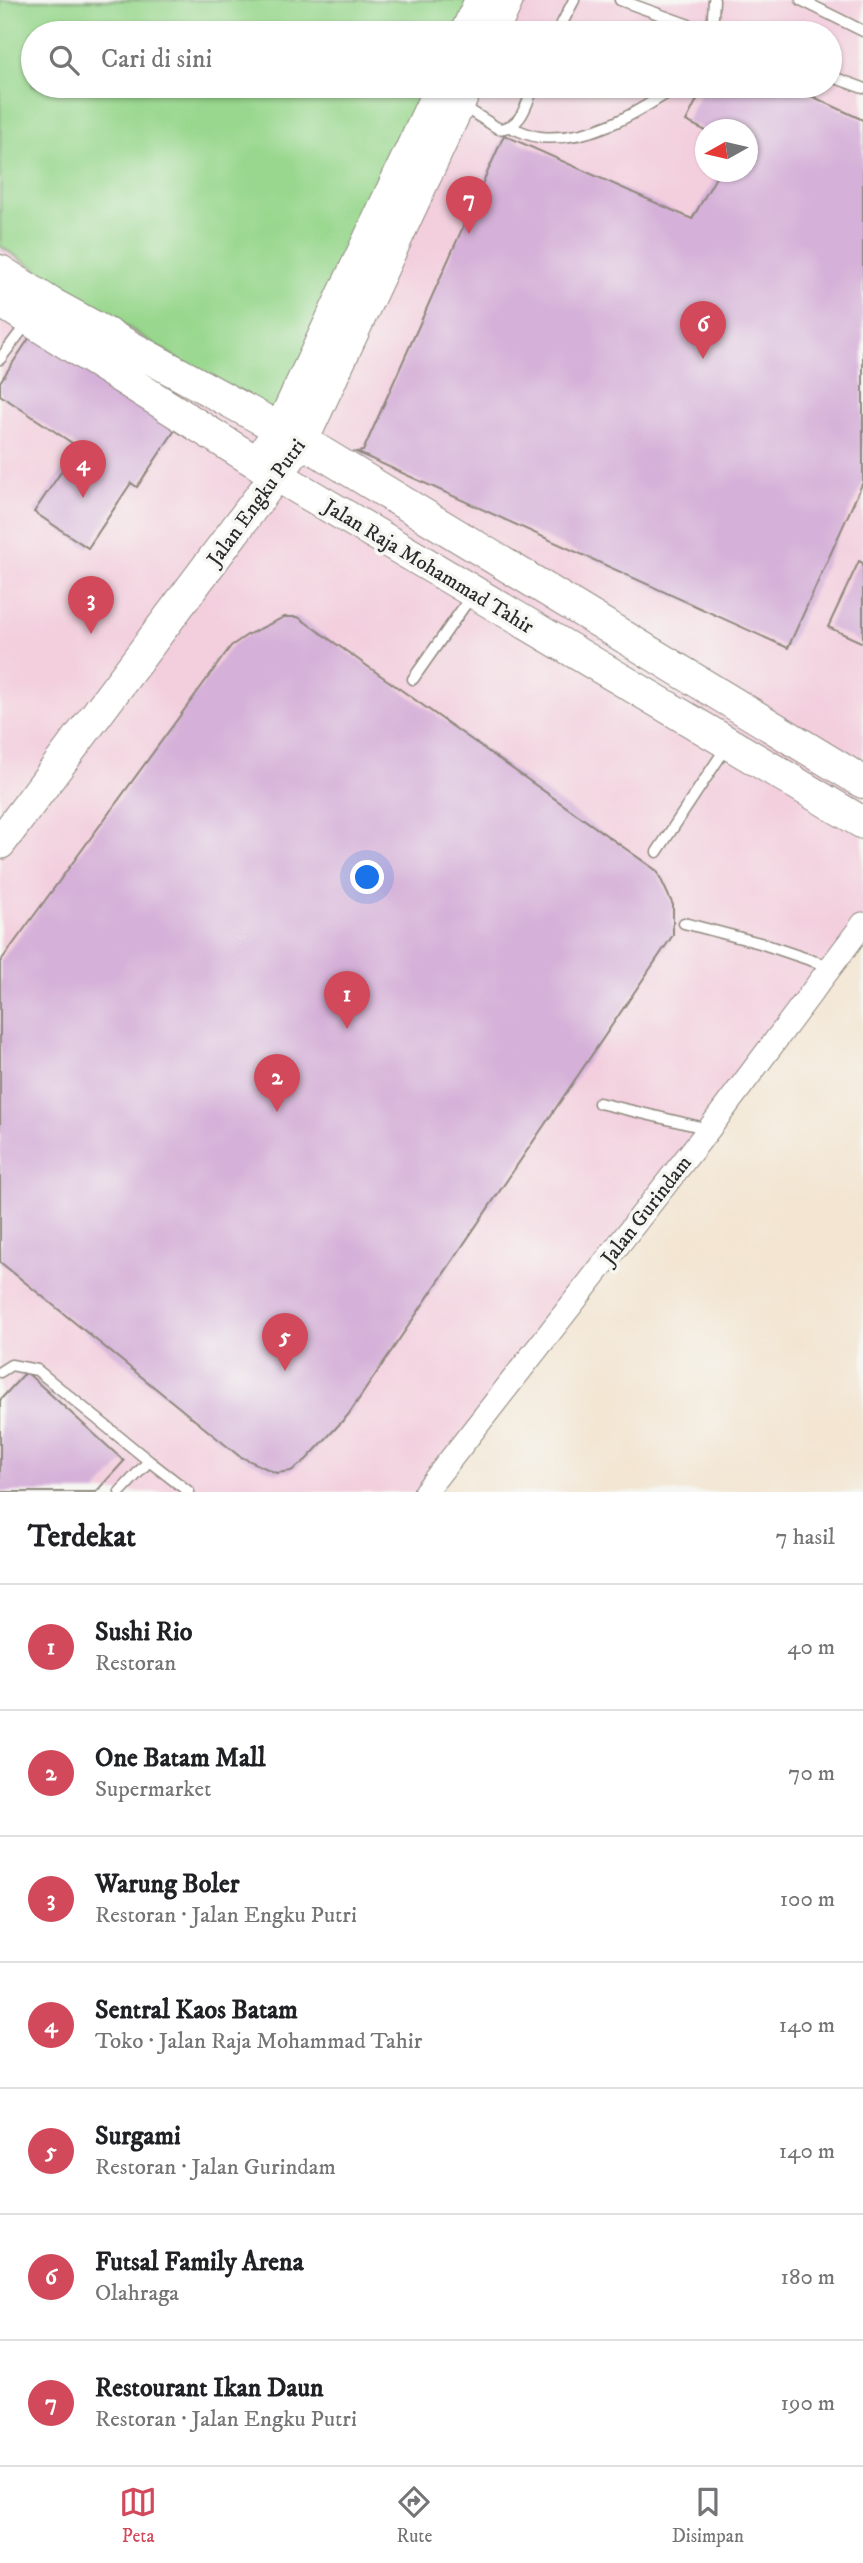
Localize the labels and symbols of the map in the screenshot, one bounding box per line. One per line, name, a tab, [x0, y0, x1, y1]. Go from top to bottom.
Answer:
north arrow	[695, 119, 758, 182]
pin: 7	[446, 176, 492, 234]
pin: 6	[680, 301, 726, 359]
street label: Jalan Engku Putri	[201, 434, 312, 573]
pin: 4	[60, 440, 106, 498]
street label: Jalan Raja Mohammad Tahir	[317, 493, 538, 640]
pin: 3	[68, 576, 114, 634]
your location	[350, 860, 384, 894]
pin: 1	[324, 971, 370, 1029]
pin: 2	[254, 1054, 300, 1112]
street label: Jalan Gurindam	[595, 1151, 698, 1272]
pin: 5	[262, 1313, 308, 1371]

